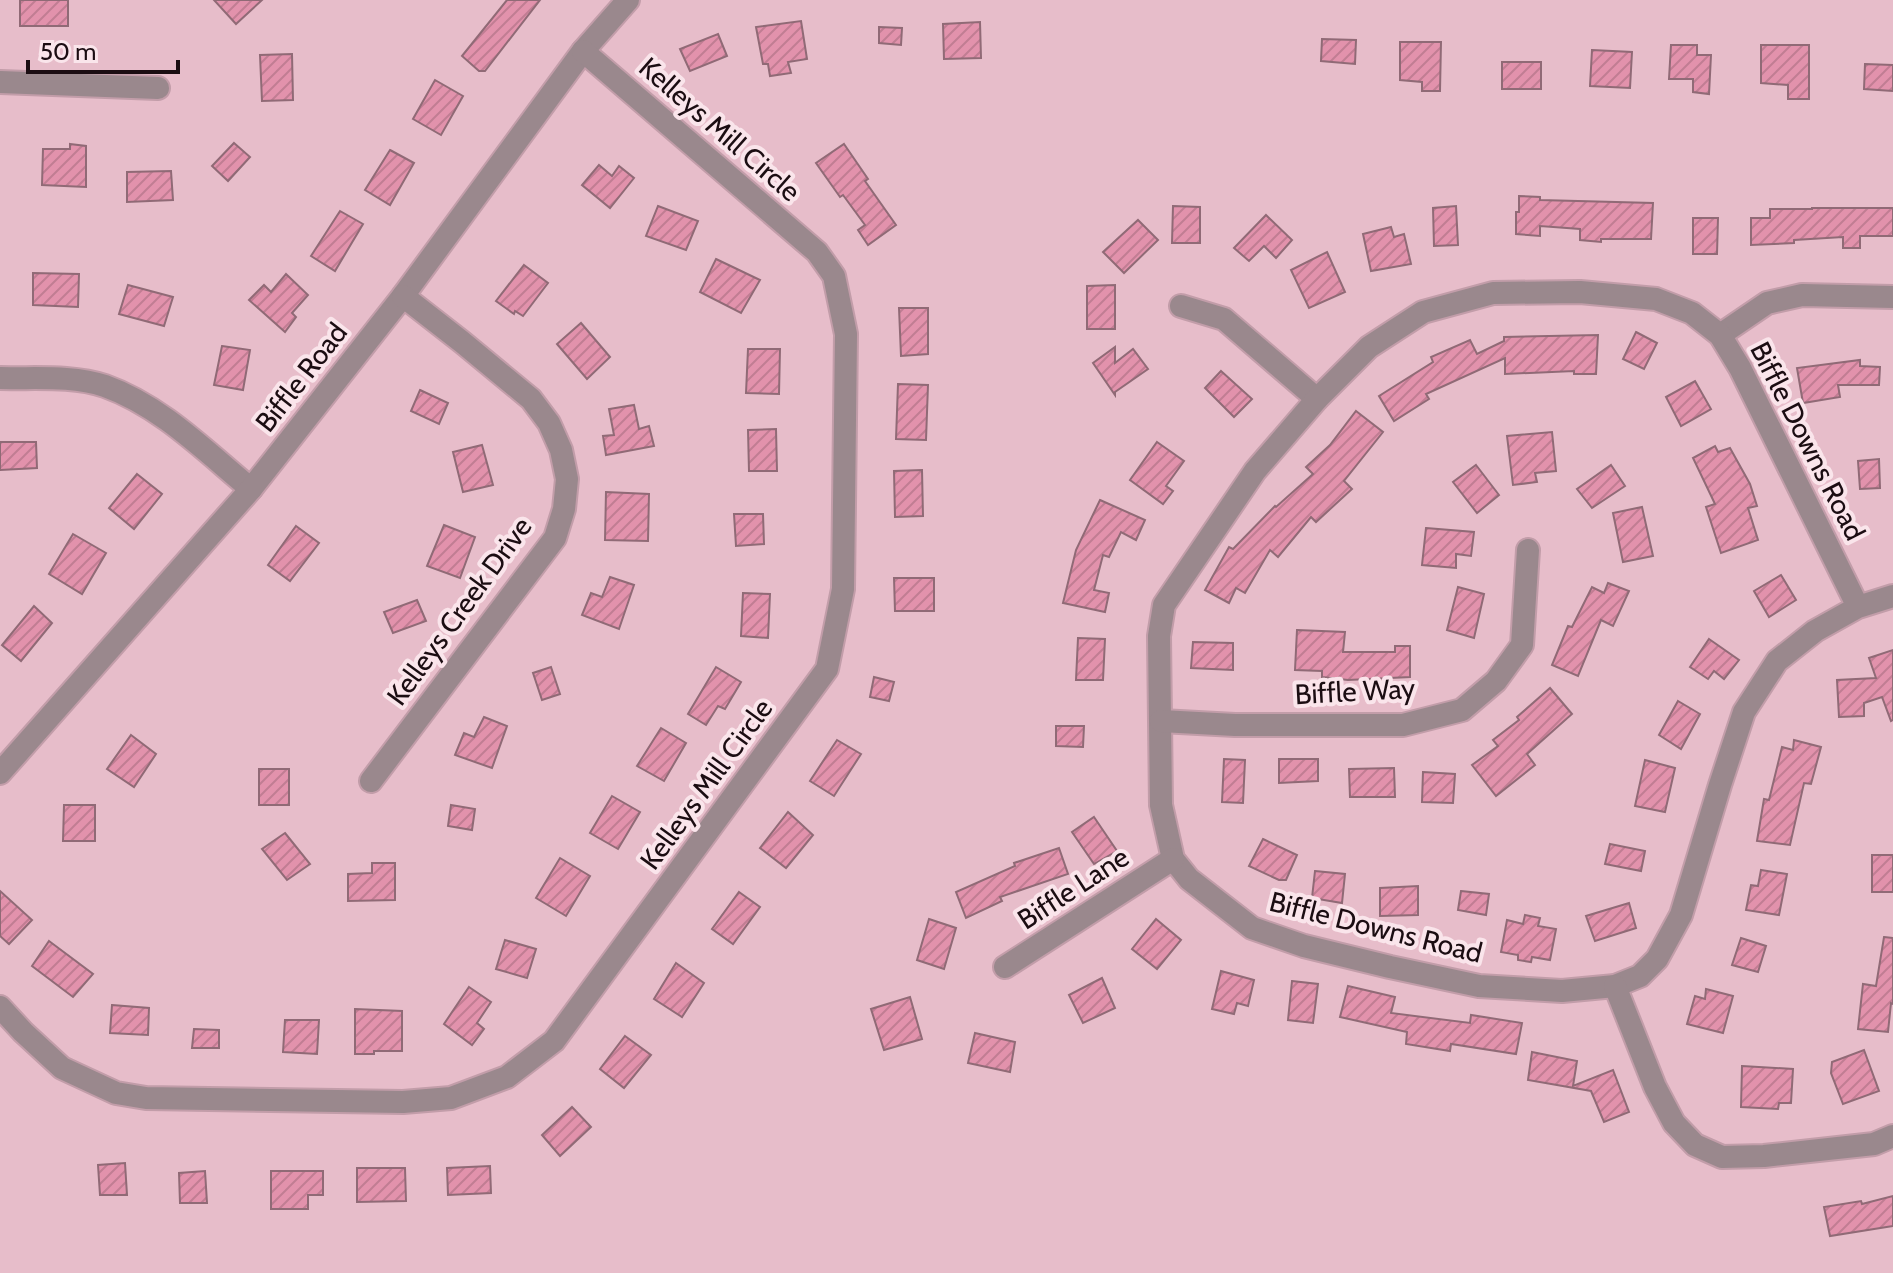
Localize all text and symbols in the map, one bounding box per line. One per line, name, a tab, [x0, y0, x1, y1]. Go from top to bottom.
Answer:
scale bar	[28, 24, 178, 74]
text: 50 m	[40, 37, 96, 66]
street label: Kelleys Mill Circle	[632, 50, 808, 208]
street label: Biffle Road	[248, 316, 354, 438]
street label: Biffle Downs Road	[1743, 336, 1873, 546]
street label: Kelleys Creek Drive	[379, 510, 539, 712]
street label: Biffle Way	[1294, 671, 1416, 711]
street label: Kelleys Mill Circle	[633, 692, 779, 876]
street label: Biffle Lane	[1011, 840, 1135, 936]
street label: Biffle Downs Road	[1266, 884, 1486, 970]

